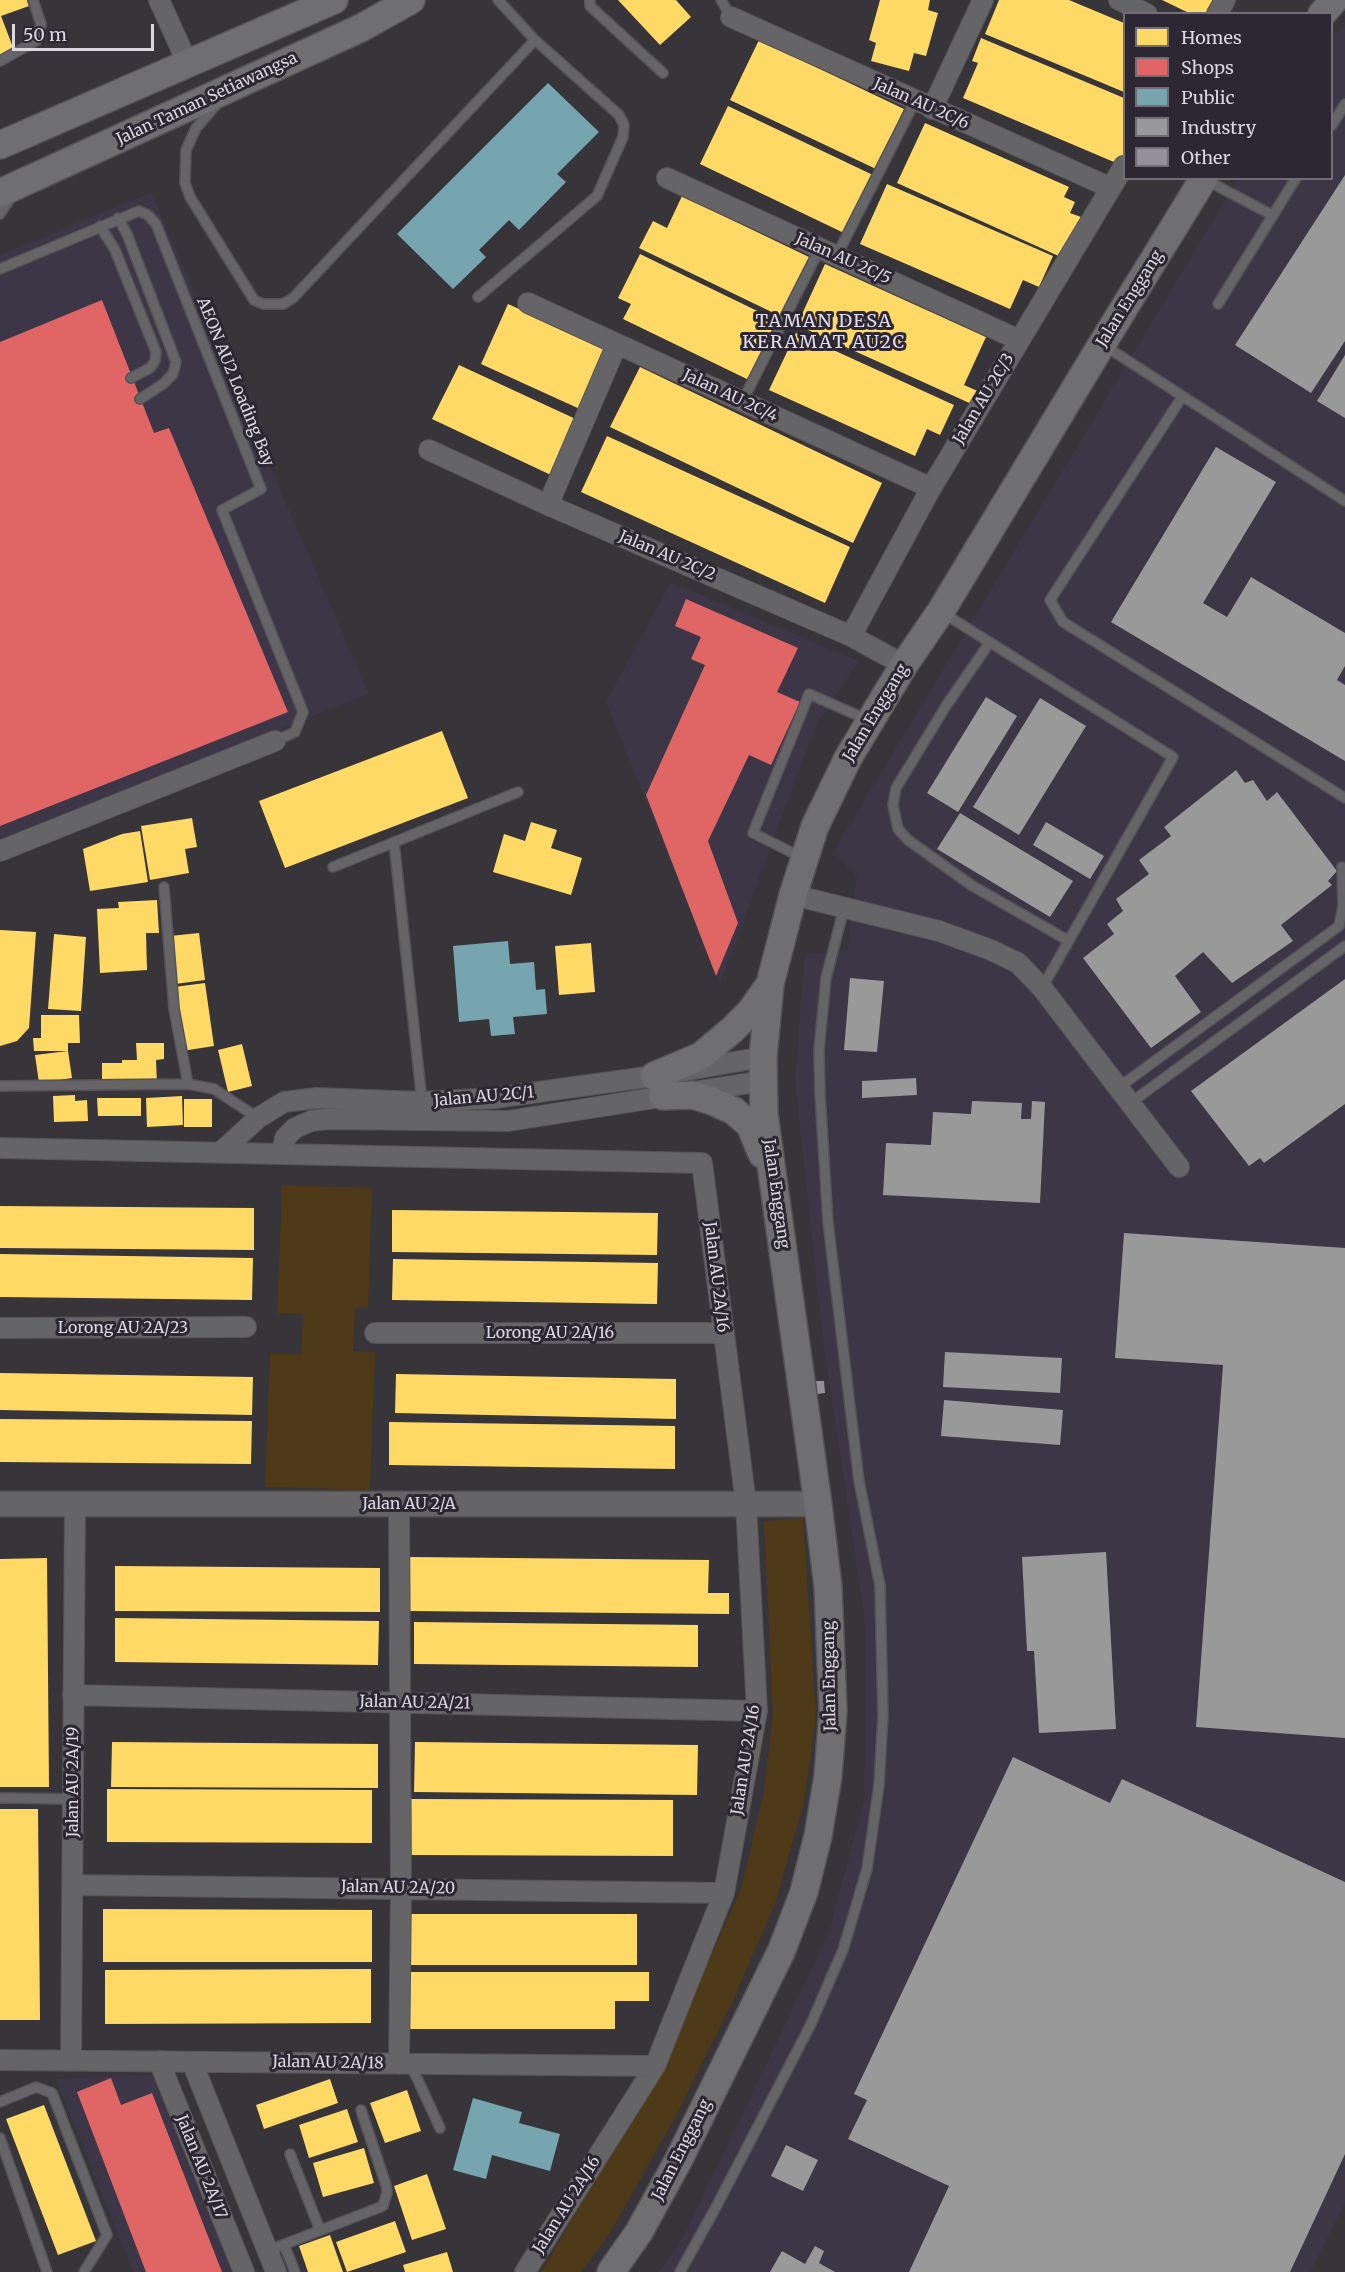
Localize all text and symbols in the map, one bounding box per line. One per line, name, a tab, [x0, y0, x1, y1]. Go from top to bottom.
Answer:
scale bar	[15, 12, 158, 50]
legend	[1123, 12, 1333, 180]
text: 50 m	[23, 23, 67, 46]
text: Homes	[1181, 26, 1242, 49]
street label: Jalan Taman Setiawangsa	[114, 49, 300, 149]
text: Shops	[1181, 56, 1234, 79]
street label: Jalan AU 2C/6	[870, 74, 972, 134]
text: Public	[1181, 86, 1235, 109]
text: Industry	[1181, 116, 1256, 139]
text: Other	[1181, 146, 1231, 169]
street label: Jalan AU 2C/5	[792, 229, 894, 289]
street label: Jalan Enggang	[1093, 247, 1167, 351]
street label: AEON AU2 Loading Bay	[192, 295, 278, 469]
district label: TAMAN DESA KERAMAT AU2C	[742, 311, 906, 354]
street label: Jalan AU 2C/3	[949, 350, 1019, 448]
street label: Jalan AU 2C/4	[679, 366, 781, 426]
street label: Jalan AU 2C/2	[616, 527, 718, 585]
street label: Jalan Enggang	[839, 661, 913, 765]
street label: Jalan AU 2C/1	[433, 1083, 535, 1111]
street label: Jalan Enggang	[759, 1138, 793, 1250]
street label: Jalan AU 2A/16	[700, 1221, 732, 1333]
street label: Lorong AU 2A/23	[58, 1318, 188, 1338]
street label: Lorong AU 2A/16	[486, 1323, 614, 1343]
street label: Jalan AU 2/A	[362, 1494, 456, 1514]
street label: Jalan Enggang	[819, 1620, 841, 1732]
street label: Jalan AU 2A/21	[359, 1692, 471, 1714]
street label: Jalan AU 2A/16	[728, 1704, 764, 1816]
street label: Jalan AU 2A/19	[63, 1726, 83, 1838]
street label: Jalan AU 2A/20	[341, 1877, 455, 1899]
street label: Jalan AU 2A/18	[272, 2052, 384, 2074]
street label: Jalan Enggang	[648, 2096, 716, 2204]
street label: Jalan AU 2A/17	[171, 2112, 231, 2222]
street label: Jalan AU 2A/16	[529, 2153, 605, 2257]

